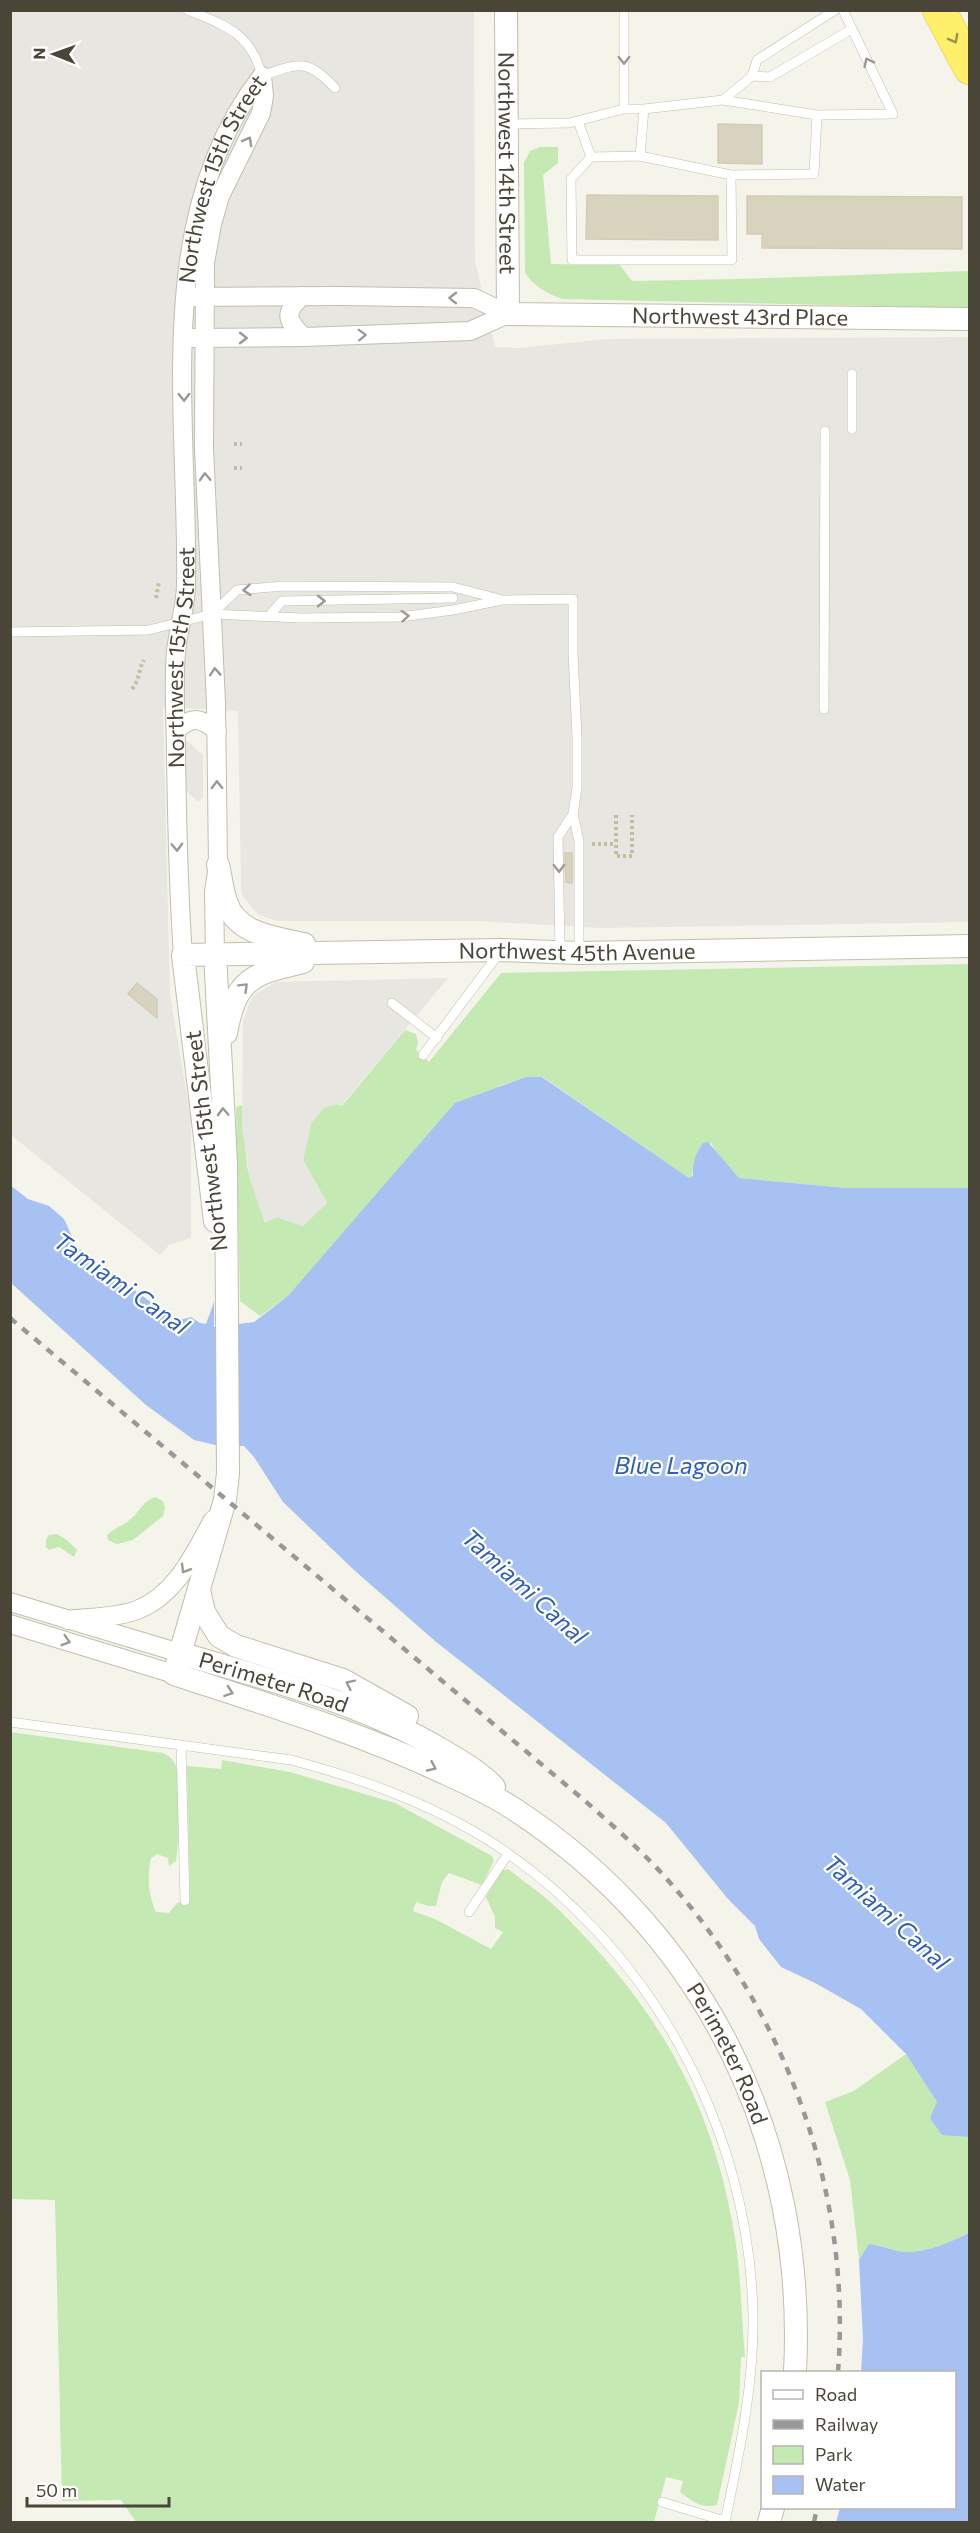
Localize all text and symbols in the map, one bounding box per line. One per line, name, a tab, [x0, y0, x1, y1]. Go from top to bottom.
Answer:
north arrow	[24, 24, 84, 84]
one-way arrow	[947, 33, 958, 44]
text: N	[29, 48, 48, 60]
street label: Northwest 14th Street	[493, 52, 522, 274]
one-way arrow	[618, 55, 630, 64]
one-way arrow	[864, 58, 876, 69]
street label: Northwest 15th Street	[172, 69, 271, 285]
one-way arrow	[240, 137, 252, 147]
one-way arrow	[449, 292, 458, 304]
street label: Northwest 43rd Place	[632, 301, 848, 331]
one-way arrow	[357, 329, 366, 342]
one-way arrow	[238, 332, 247, 344]
one-way arrow	[178, 392, 190, 401]
one-way arrow	[199, 473, 211, 482]
street label: Northwest 15th Street	[161, 547, 199, 768]
one-way arrow	[243, 583, 252, 596]
one-way arrow	[316, 595, 325, 607]
one-way arrow	[401, 610, 410, 623]
one-way arrow	[209, 668, 222, 677]
one-way arrow	[211, 781, 223, 790]
one-way arrow	[171, 842, 183, 851]
one-way arrow	[553, 864, 565, 873]
street label: Northwest 45th Avenue	[458, 936, 696, 966]
one-way arrow	[237, 983, 247, 994]
street label: Northwest 15th Street	[179, 1029, 232, 1253]
one-way arrow	[217, 1107, 230, 1116]
water label: Tamiami Canal	[49, 1225, 196, 1341]
water label: Blue Lagoon	[614, 1450, 748, 1479]
water label: Tamiami Canal	[456, 1522, 594, 1650]
one-way arrow	[181, 1563, 192, 1573]
one-way arrow	[60, 1634, 71, 1646]
street label: Perimeter Road	[196, 1645, 352, 1718]
one-way arrow	[345, 1679, 356, 1691]
one-way arrow	[223, 1685, 234, 1698]
one-way arrow	[426, 1760, 437, 1772]
water label: Tamiami Canal	[818, 1848, 956, 1976]
street label: Perimeter Road	[682, 1977, 774, 2128]
legend	[761, 2371, 956, 2509]
text: Road	[815, 2383, 857, 2405]
text: Railway	[815, 2413, 878, 2435]
text: Park	[815, 2443, 853, 2465]
scale bar	[27, 2470, 170, 2508]
text: Water	[815, 2473, 866, 2495]
text: 50 m	[36, 2479, 77, 2501]

